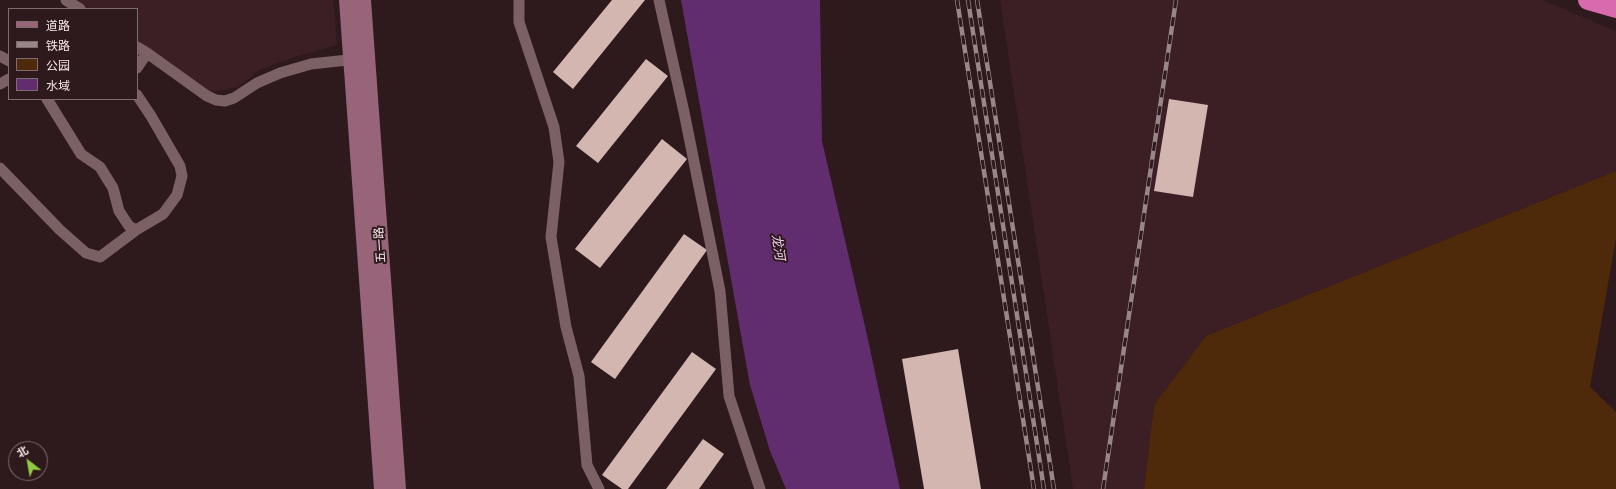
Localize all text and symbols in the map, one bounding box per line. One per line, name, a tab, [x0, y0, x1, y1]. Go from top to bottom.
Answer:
legend	[8, 8, 138, 100]
text: 道路	[46, 19, 70, 33]
text: 铁路	[46, 39, 70, 53]
text: 公园	[46, 59, 70, 73]
text: 水域	[46, 79, 70, 93]
street label: 五一路	[372, 227, 388, 263]
water label: 龙河	[768, 233, 788, 261]
north arrow	[8, 441, 48, 481]
text: 北	[15, 444, 30, 460]

